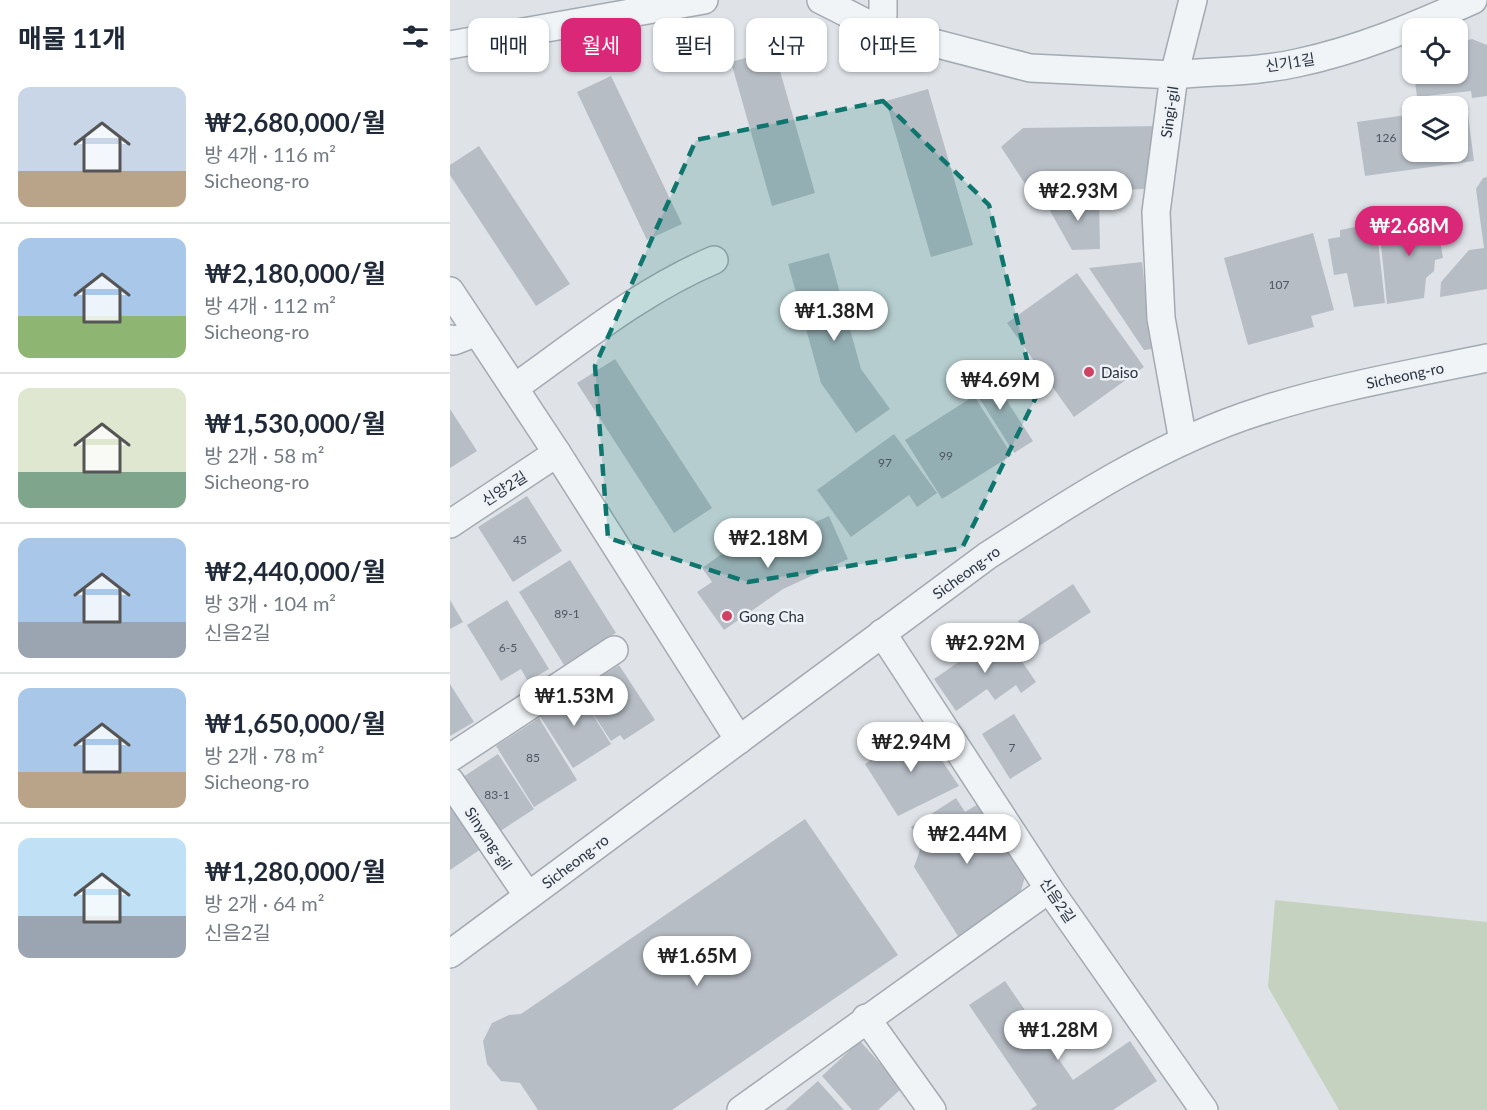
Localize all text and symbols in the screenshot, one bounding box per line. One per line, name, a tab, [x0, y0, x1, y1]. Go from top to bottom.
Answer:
chip: 매매	[468, 18, 549, 72]
chip: 월세	[561, 18, 641, 72]
chip: 필터	[653, 18, 734, 72]
chip: 신규	[746, 18, 827, 72]
chip: 아파트	[839, 18, 939, 72]
map controls	[1402, 18, 1468, 162]
button: locate	[1402, 18, 1468, 84]
icon: filters	[399, 20, 432, 53]
text: 매물 11개	[18, 22, 126, 54]
street label: 신기1길	[1264, 49, 1316, 75]
street label: Singi-gil	[1156, 85, 1182, 139]
button: layers	[1402, 96, 1468, 162]
text: ₩2,680,000/월	[204, 106, 386, 138]
icon: home	[66, 111, 138, 183]
house number: 126	[1376, 130, 1396, 145]
text: 방 4개 · 116 m²	[204, 142, 336, 166]
text: Sicheong-ro	[204, 168, 309, 192]
pin: ₩2.93M	[1029, 171, 1127, 222]
text: ₩2.93M	[1038, 178, 1118, 202]
pin: ₩2.68M	[1360, 206, 1458, 257]
text: ₩2.68M	[1369, 213, 1449, 237]
text: ₩2,180,000/월	[204, 257, 386, 289]
icon: home	[66, 262, 138, 334]
house number: 107	[1269, 277, 1289, 292]
pin: ₩1.38M	[785, 291, 883, 342]
text: 방 4개 · 112 m²	[204, 293, 336, 317]
text: ₩1.38M	[794, 298, 874, 322]
text: Sicheong-ro	[204, 319, 309, 343]
street label: Sicheong-ro	[1364, 358, 1446, 392]
pin: ₩4.69M	[951, 360, 1049, 411]
place label: Daiso	[1101, 363, 1138, 381]
marker: Daiso	[1082, 365, 1096, 379]
text: ₩4.69M	[960, 367, 1040, 391]
text: ₩1,530,000/월	[204, 407, 386, 439]
icon: home	[66, 412, 138, 484]
text: 방 2개 · 58 m²	[204, 443, 324, 467]
house number: 99	[939, 448, 953, 463]
house number: 97	[878, 455, 892, 470]
street label: 신양2길	[478, 467, 530, 509]
text: Sicheong-ro	[204, 469, 309, 493]
pin: ₩2.18M	[719, 518, 817, 569]
text: ₩2.18M	[728, 525, 808, 549]
house number: 45	[513, 532, 527, 547]
street label: Sicheong-ro	[929, 541, 1003, 603]
text: ₩2,440,000/월	[204, 555, 386, 587]
icon: home	[66, 562, 138, 634]
text: 방 3개 · 104 m²	[204, 591, 336, 615]
house number: 89-1	[554, 606, 580, 621]
place label: Gong Cha	[739, 607, 804, 625]
marker: Gong Cha	[720, 609, 734, 623]
text: 신음2길	[204, 620, 271, 644]
pin: ₩2.92M	[936, 623, 1034, 674]
text: ₩2.92M	[945, 630, 1025, 654]
house number: 6-5	[499, 640, 517, 655]
pin: ₩1.53M	[525, 676, 623, 727]
text: ₩1.53M	[534, 683, 614, 707]
text: ₩1,650,000/월	[204, 707, 386, 739]
icon: home	[66, 712, 138, 784]
pin: ₩2.94M	[862, 722, 960, 773]
text: ₩2.94M	[871, 729, 951, 753]
house number: 7	[1009, 740, 1016, 755]
text: 방 2개 · 78 m²	[204, 743, 324, 767]
house number: 85	[526, 750, 540, 765]
text: Sicheong-ro	[204, 769, 309, 793]
house number: 83-1	[484, 787, 510, 802]
street label: Sinyang-gil	[462, 803, 516, 873]
pin: ₩2.44M	[918, 814, 1016, 865]
text: ₩2.44M	[927, 821, 1007, 845]
street label: Sicheong-ro	[538, 830, 612, 892]
text: ₩1,280,000/월	[204, 855, 386, 887]
icon: home	[66, 862, 138, 934]
street label: 신음2길	[1037, 874, 1079, 926]
text: 방 2개 · 64 m²	[204, 891, 324, 915]
text: 신음2길	[204, 920, 271, 944]
pin: ₩1.65M	[648, 936, 746, 987]
text: ₩1.65M	[657, 943, 737, 967]
pin: ₩1.28M	[1009, 1010, 1107, 1061]
text: ₩1.28M	[1018, 1017, 1098, 1041]

